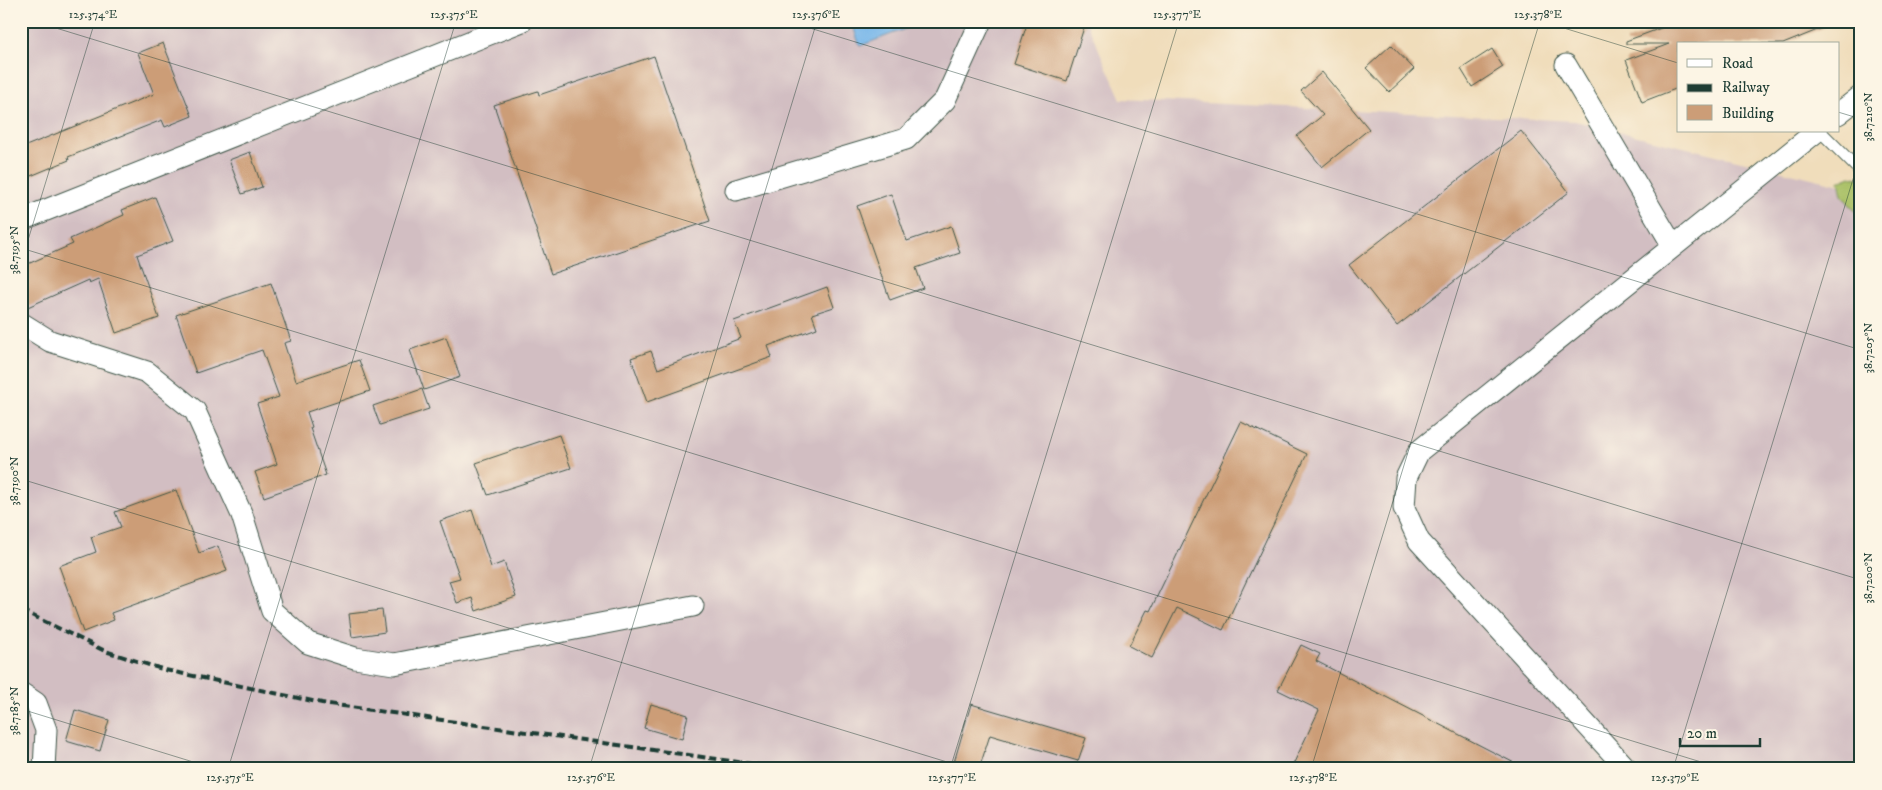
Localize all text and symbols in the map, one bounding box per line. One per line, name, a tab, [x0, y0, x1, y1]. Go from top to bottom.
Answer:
text: 125.374°E	[69, 7, 118, 22]
text: 125.375°E	[430, 7, 478, 22]
text: 125.376°E	[792, 7, 841, 22]
text: 125.377°E	[1153, 7, 1202, 22]
text: 125.378°E	[1514, 7, 1562, 22]
legend	[1677, 42, 1840, 132]
text: Road	[1722, 54, 1754, 73]
text: Railway	[1722, 78, 1770, 97]
text: 38.7210°N	[1861, 92, 1876, 142]
text: Building	[1722, 104, 1774, 123]
text: 38.7195°N	[7, 225, 22, 274]
text: 38.7205°N	[1861, 322, 1876, 373]
text: 38.7190°N	[7, 456, 22, 506]
text: 38.7200°N	[1861, 552, 1876, 604]
text: 38.7185°N	[7, 686, 22, 736]
scale bar	[1680, 715, 1760, 747]
text: 20 m	[1687, 724, 1717, 743]
text: 125.375°E	[206, 770, 254, 785]
text: 125.376°E	[567, 770, 616, 785]
text: 125.377°E	[928, 770, 977, 785]
text: 125.378°E	[1289, 770, 1337, 785]
text: 125.379°E	[1651, 770, 1699, 785]

